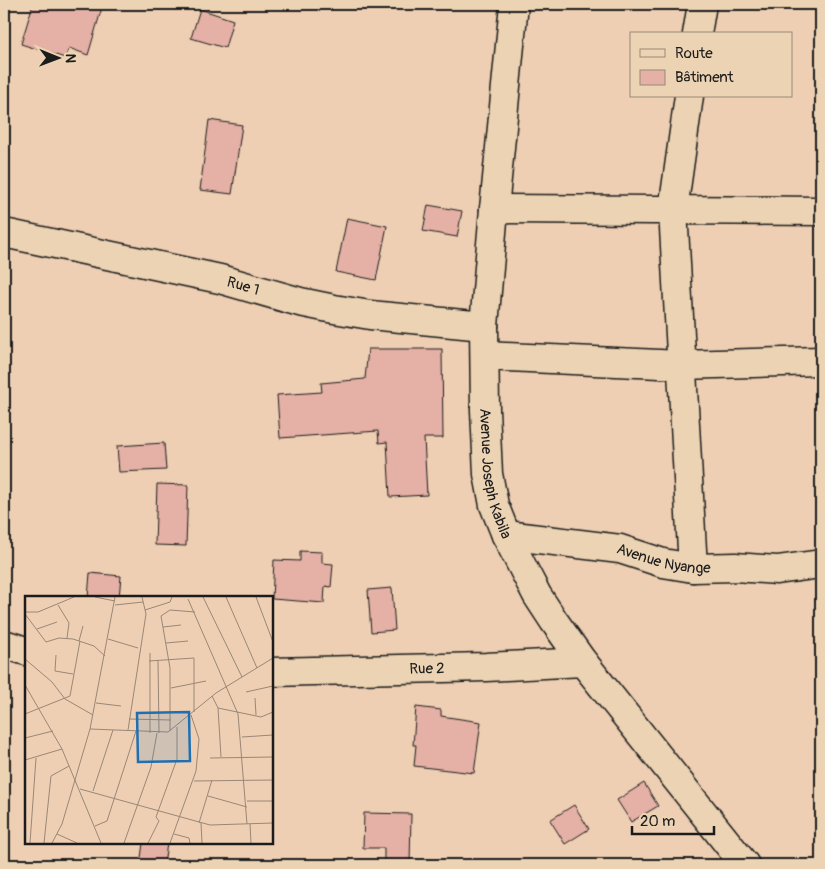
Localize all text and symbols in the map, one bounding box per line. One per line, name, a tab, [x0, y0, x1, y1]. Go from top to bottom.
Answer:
north arrow	[32, 32, 82, 82]
legend	[630, 32, 792, 98]
text: Route	[675, 44, 713, 63]
text: N	[62, 53, 79, 63]
text: Bâtiment	[675, 68, 735, 87]
street label: Rue 1	[225, 272, 261, 300]
street label: Avenue Joseph Kabila	[475, 408, 516, 542]
street label: Avenue Nyange	[614, 540, 711, 578]
inset map	[25, 596, 272, 844]
street label: Rue 2	[409, 659, 445, 679]
scale bar	[632, 804, 715, 836]
text: 20 m	[640, 812, 675, 831]

